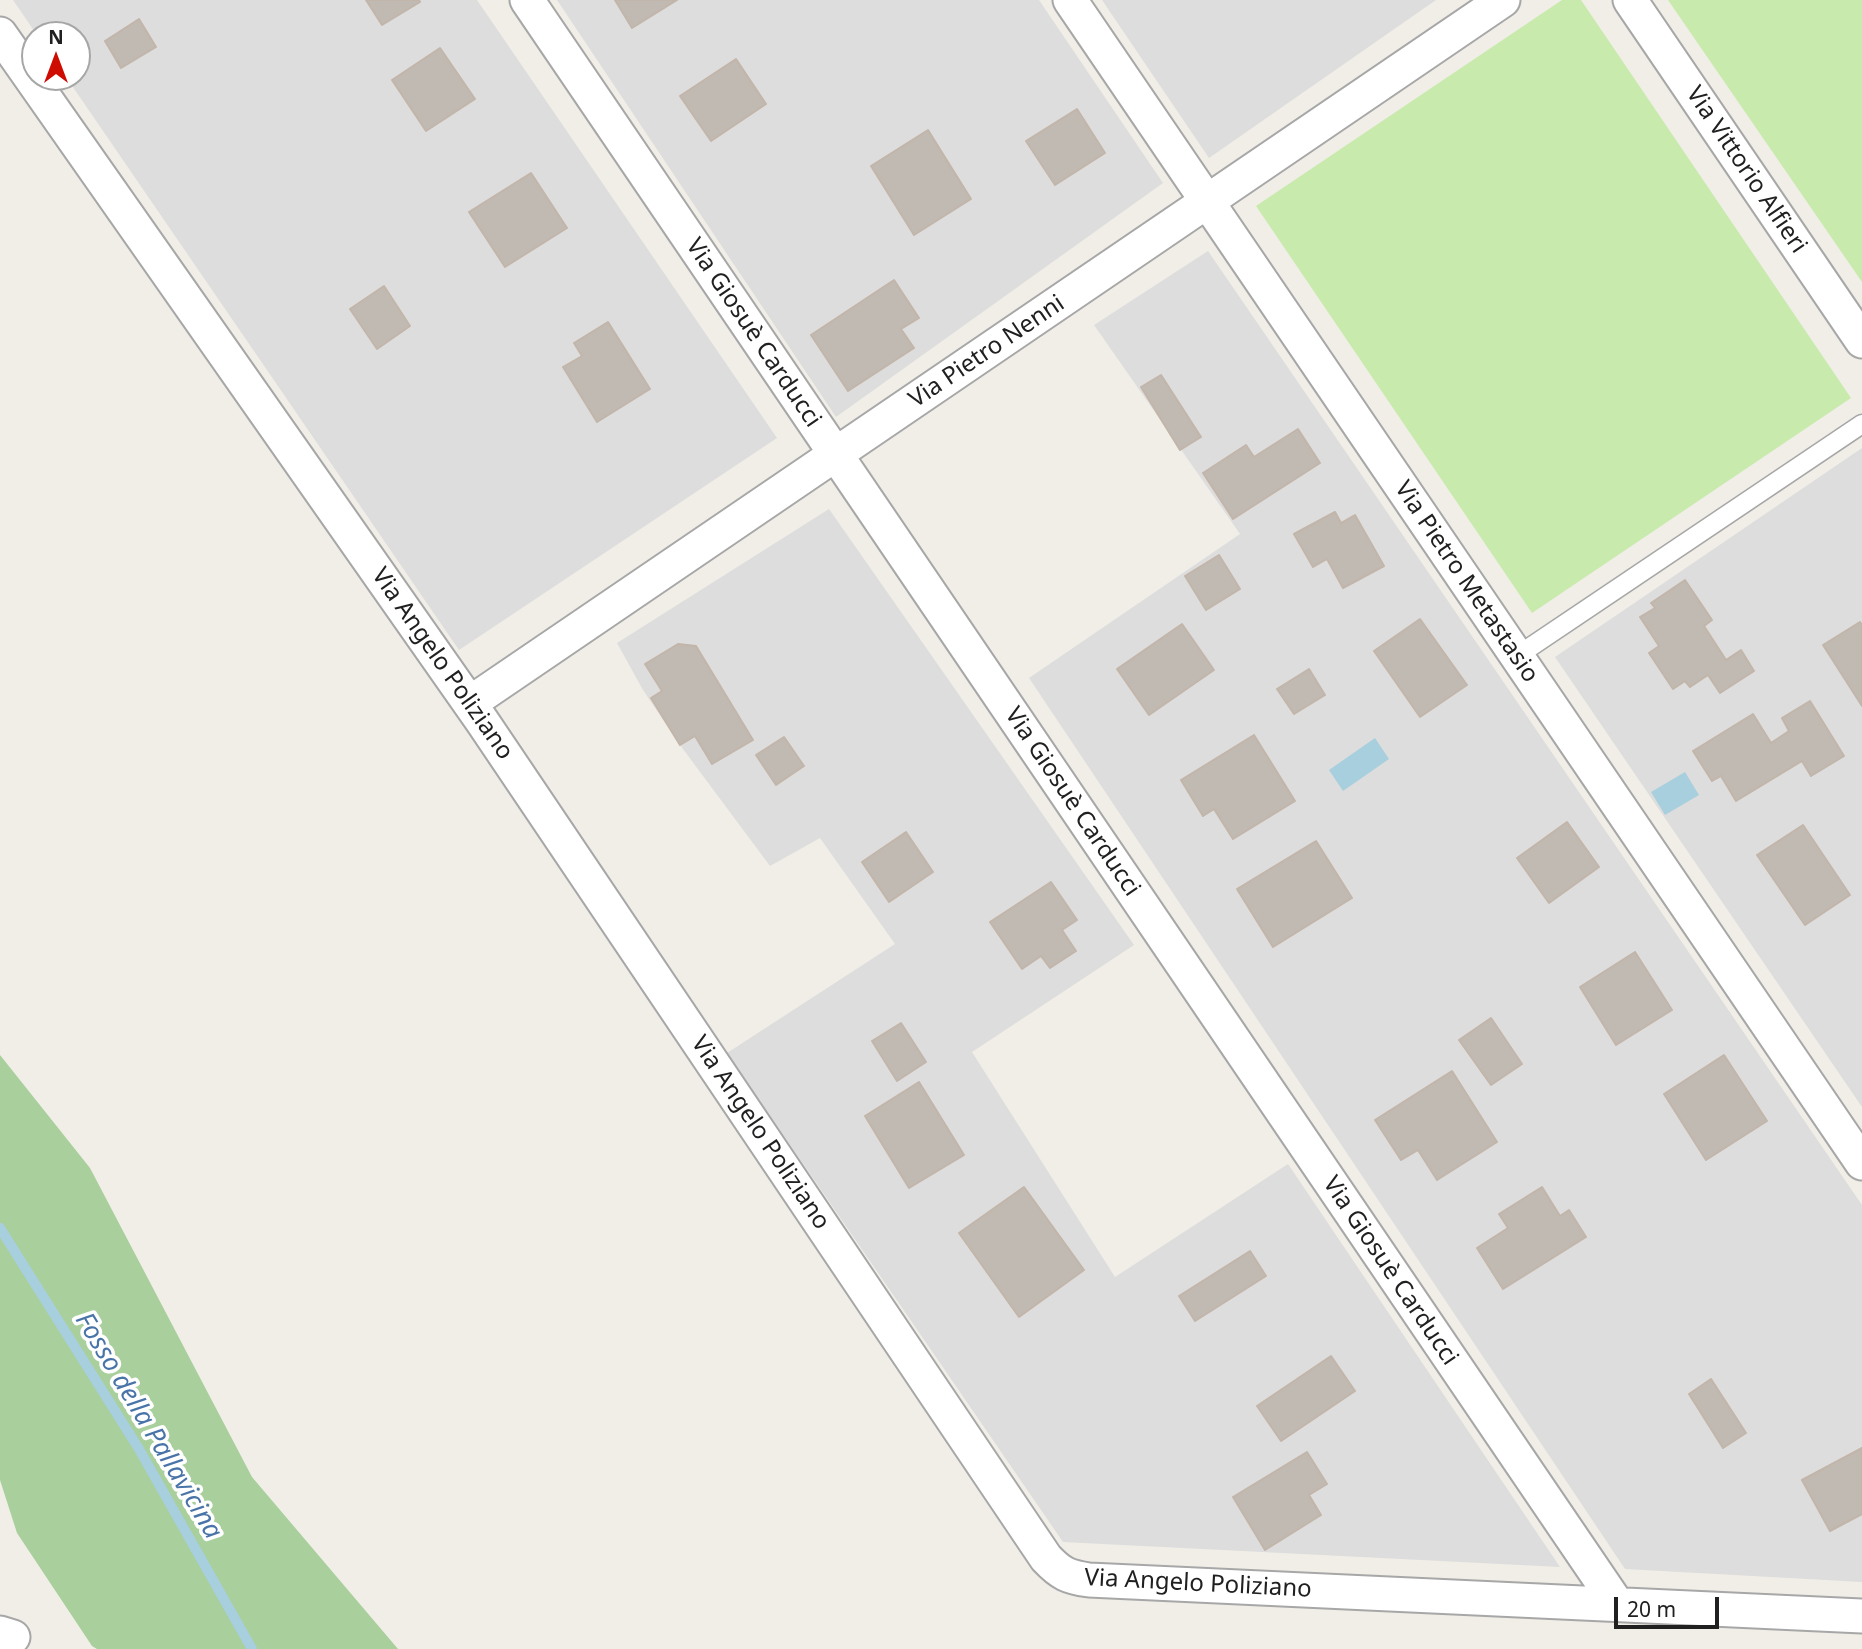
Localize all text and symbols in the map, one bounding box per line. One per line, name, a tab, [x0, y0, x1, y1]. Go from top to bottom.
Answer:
north arrow	[21, 21, 91, 91]
text: N	[48, 24, 64, 50]
street label: Via Vittorio Alfieri	[1679, 81, 1813, 259]
street label: Via Giosuè Carducci	[679, 233, 827, 433]
street label: Via Pietro Nenni	[904, 289, 1070, 415]
street label: Via Pietro Metastasio	[1388, 476, 1544, 688]
street label: Via Angelo Poliziano	[365, 563, 519, 765]
street label: Via Giosuè Carducci	[998, 702, 1146, 902]
street label: Via Angelo Poliziano	[684, 1031, 836, 1235]
street label: Via Giosuè Carducci	[1316, 1171, 1464, 1371]
water label: Fosso della Pallavicina	[68, 1307, 228, 1545]
street label: Via Angelo Poliziano	[1084, 1564, 1312, 1604]
scale bar	[1617, 1582, 1722, 1626]
text: 20 m	[1627, 1595, 1676, 1623]

